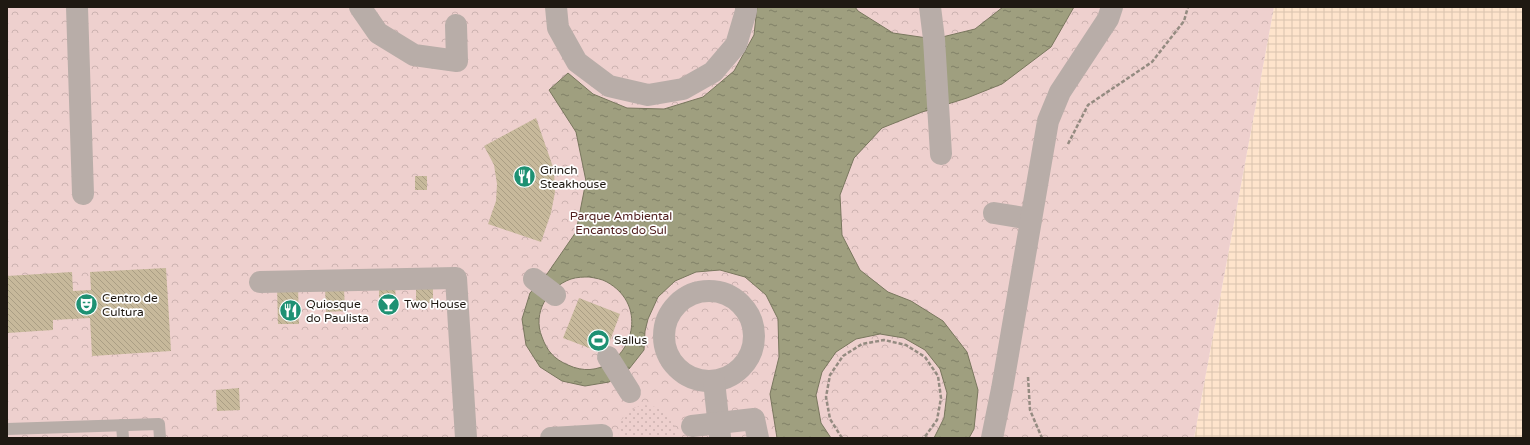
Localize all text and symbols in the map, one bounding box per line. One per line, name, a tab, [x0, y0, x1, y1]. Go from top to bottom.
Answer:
place label: Grinch Steakhouse	[540, 163, 606, 191]
restaurant icon: Grinch Steakhouse	[512, 164, 538, 190]
park label: Parque Ambiental Encantos do Sul	[570, 209, 672, 237]
place label: Centro de Cultura	[102, 291, 158, 319]
bar icon: Two House	[375, 291, 401, 317]
theatre icon: Centro de Cultura	[74, 292, 100, 318]
place label: Quiosque do Paulista	[306, 297, 369, 325]
place label: Two House	[404, 297, 467, 311]
restaurant icon: Quiosque do Paulista	[278, 298, 304, 324]
sports icon: Sallus	[586, 327, 612, 353]
place label: Sallus	[614, 333, 647, 347]

